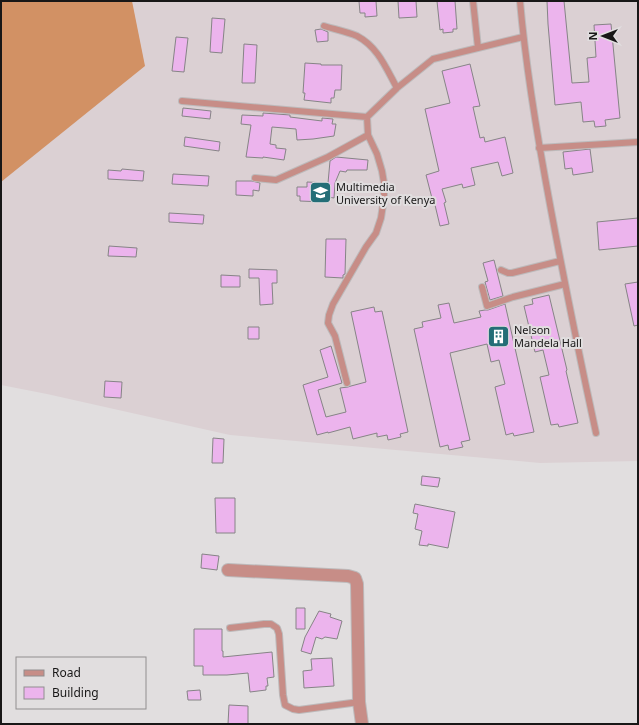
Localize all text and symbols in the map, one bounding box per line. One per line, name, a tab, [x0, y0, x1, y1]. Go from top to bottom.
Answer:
north arrow	[583, 16, 623, 56]
text: N	[585, 32, 600, 40]
place label: Multimedia University of Kenya	[336, 179, 435, 207]
school or university icon: Multimedia University of Kenya	[307, 180, 333, 206]
place label: Nelson Mandela Hall	[514, 322, 582, 350]
building icon: Nelson Mandela Hall	[486, 323, 512, 349]
legend	[16, 657, 146, 709]
text: Road	[52, 664, 81, 681]
text: Building	[52, 684, 99, 701]

